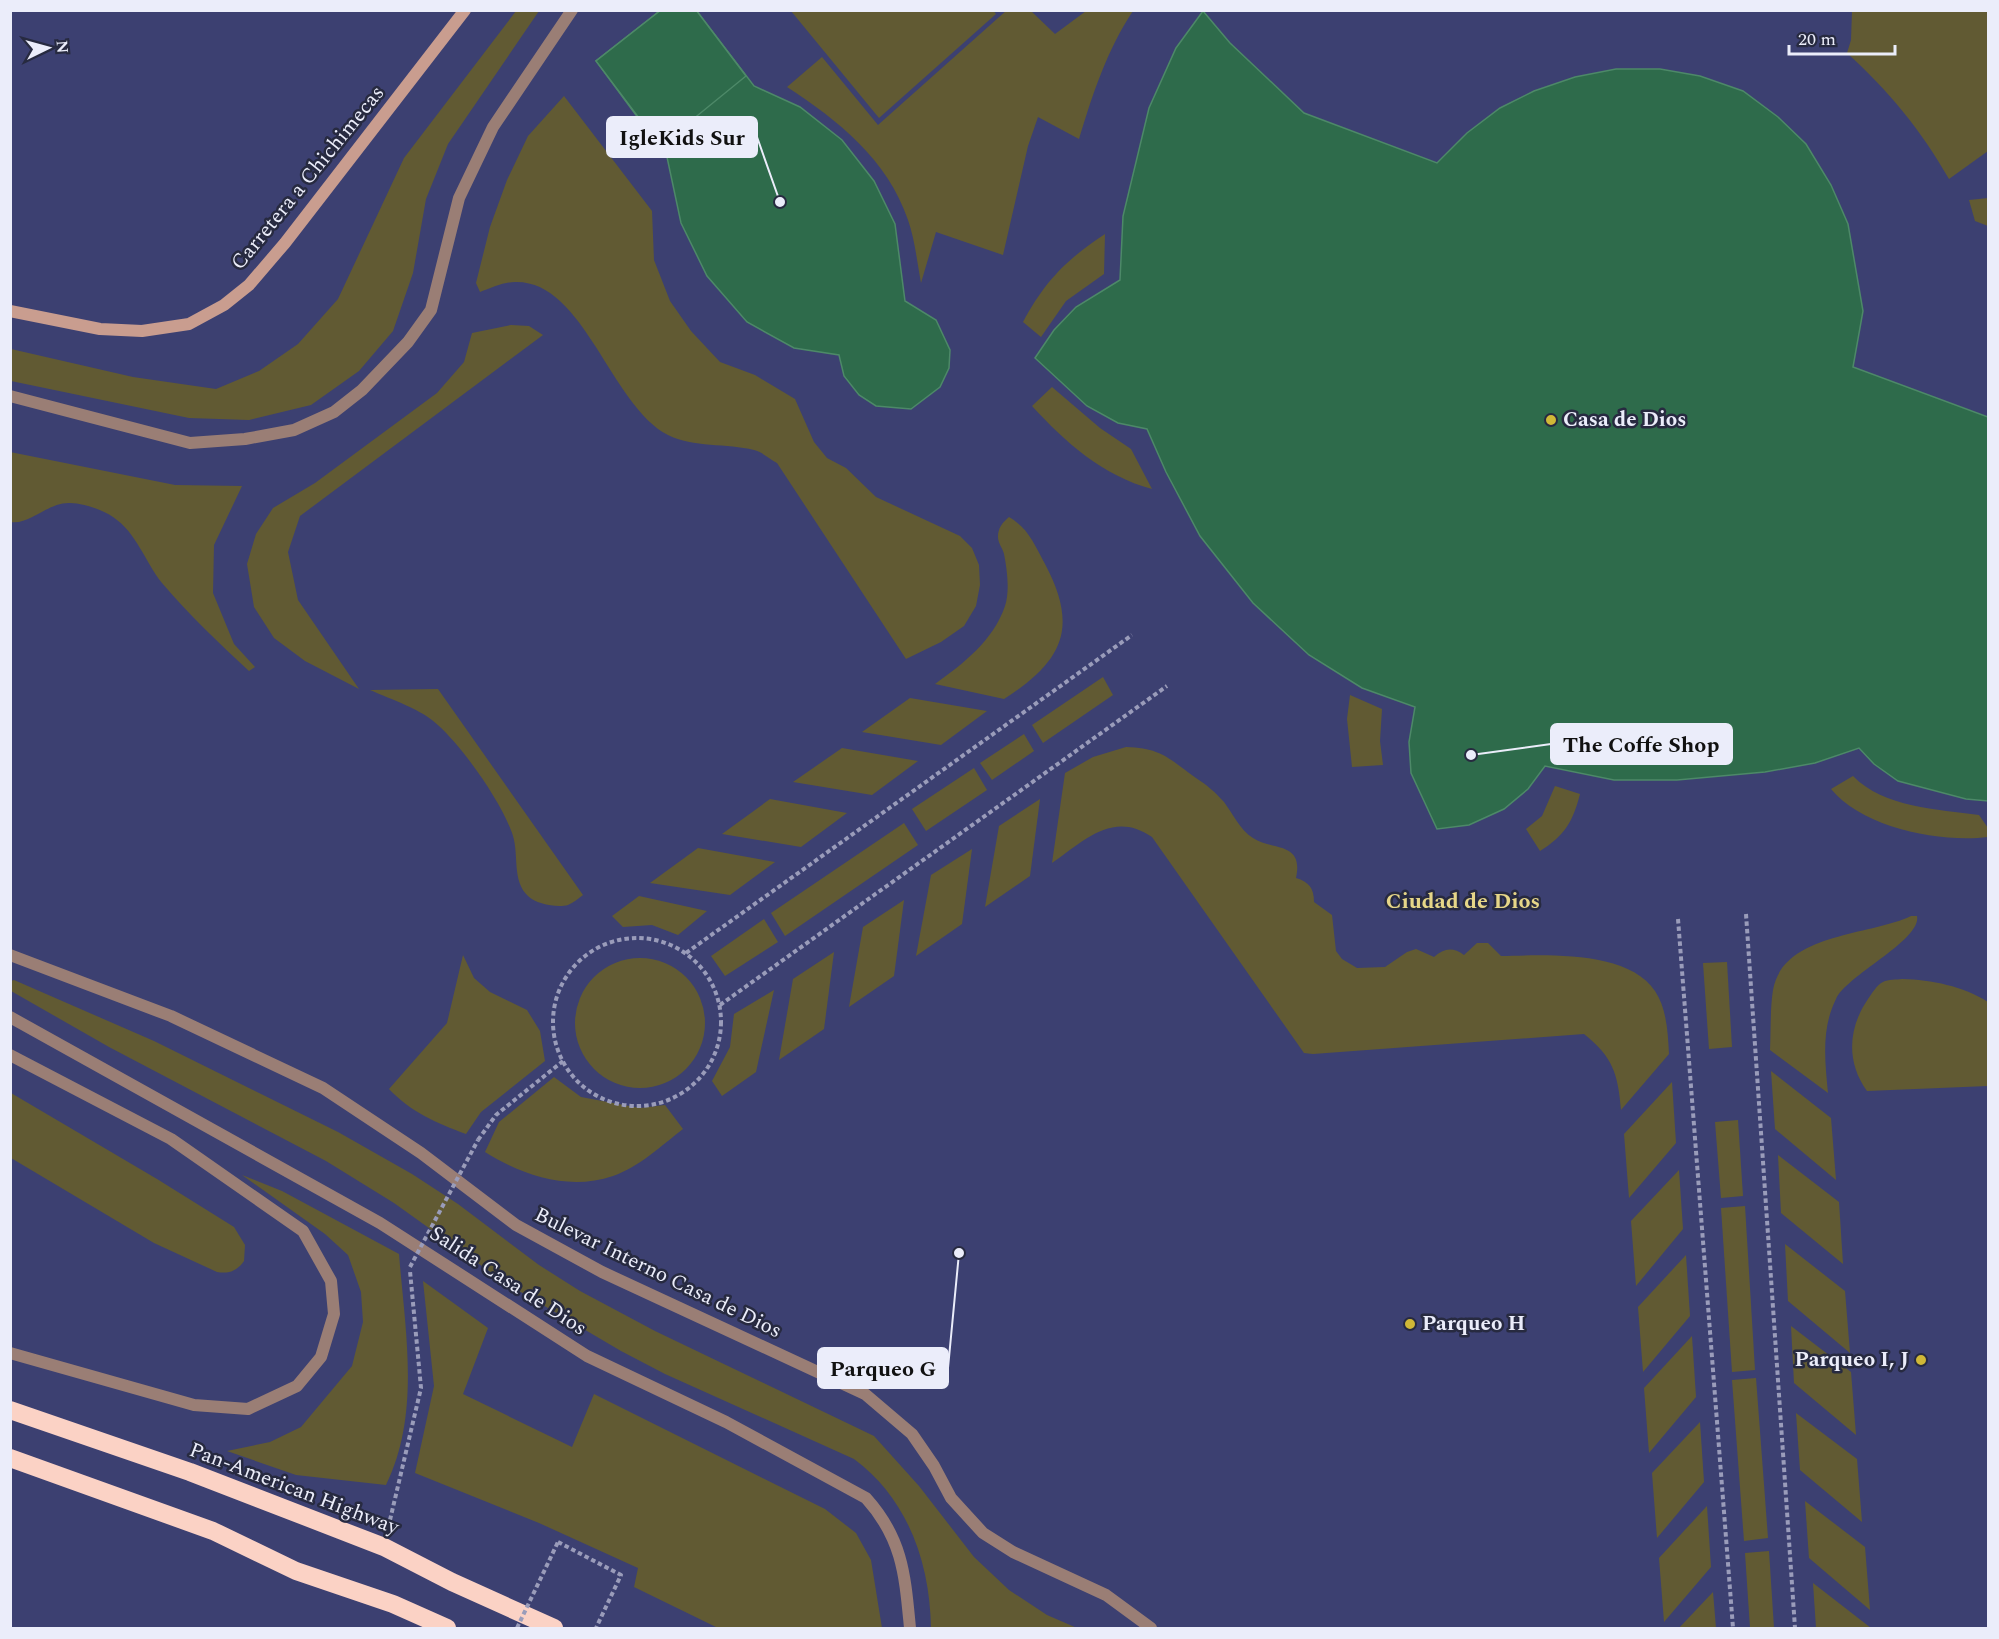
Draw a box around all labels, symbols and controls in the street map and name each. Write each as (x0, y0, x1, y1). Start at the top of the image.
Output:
north arrow (18, 18, 78, 78)
scale bar (1789, 18, 1896, 56)
text: 20 m (1798, 26, 1836, 53)
text: N (49, 39, 74, 54)
street label: Carretera a Chichimecas (223, 79, 393, 277)
callout: IgleKids Sur (607, 117, 757, 157)
text: IgleKids Sur (619, 122, 746, 155)
place label: Casa de Dios (1563, 404, 1686, 436)
marker: Casa de Dios (1544, 413, 1558, 427)
callout: The Coffe Shop (1551, 724, 1732, 764)
text: The Coffe Shop (1563, 729, 1719, 762)
district label: Ciudad de Dios (1386, 885, 1540, 918)
street label: Bulevar Interno Casa de Dios (529, 1199, 787, 1347)
street label: Salida Casa de Dios (423, 1218, 593, 1344)
place label: Parqueo H (1422, 1308, 1525, 1340)
marker: Parqueo H (1403, 1317, 1417, 1331)
place label: Parqueo I, J (1795, 1344, 1909, 1376)
callout: Parqueo G (818, 1348, 948, 1388)
text: Parqueo G (830, 1353, 936, 1386)
marker: Parqueo I, J (1914, 1353, 1928, 1367)
street label: Pan-American Highway (184, 1434, 404, 1544)

